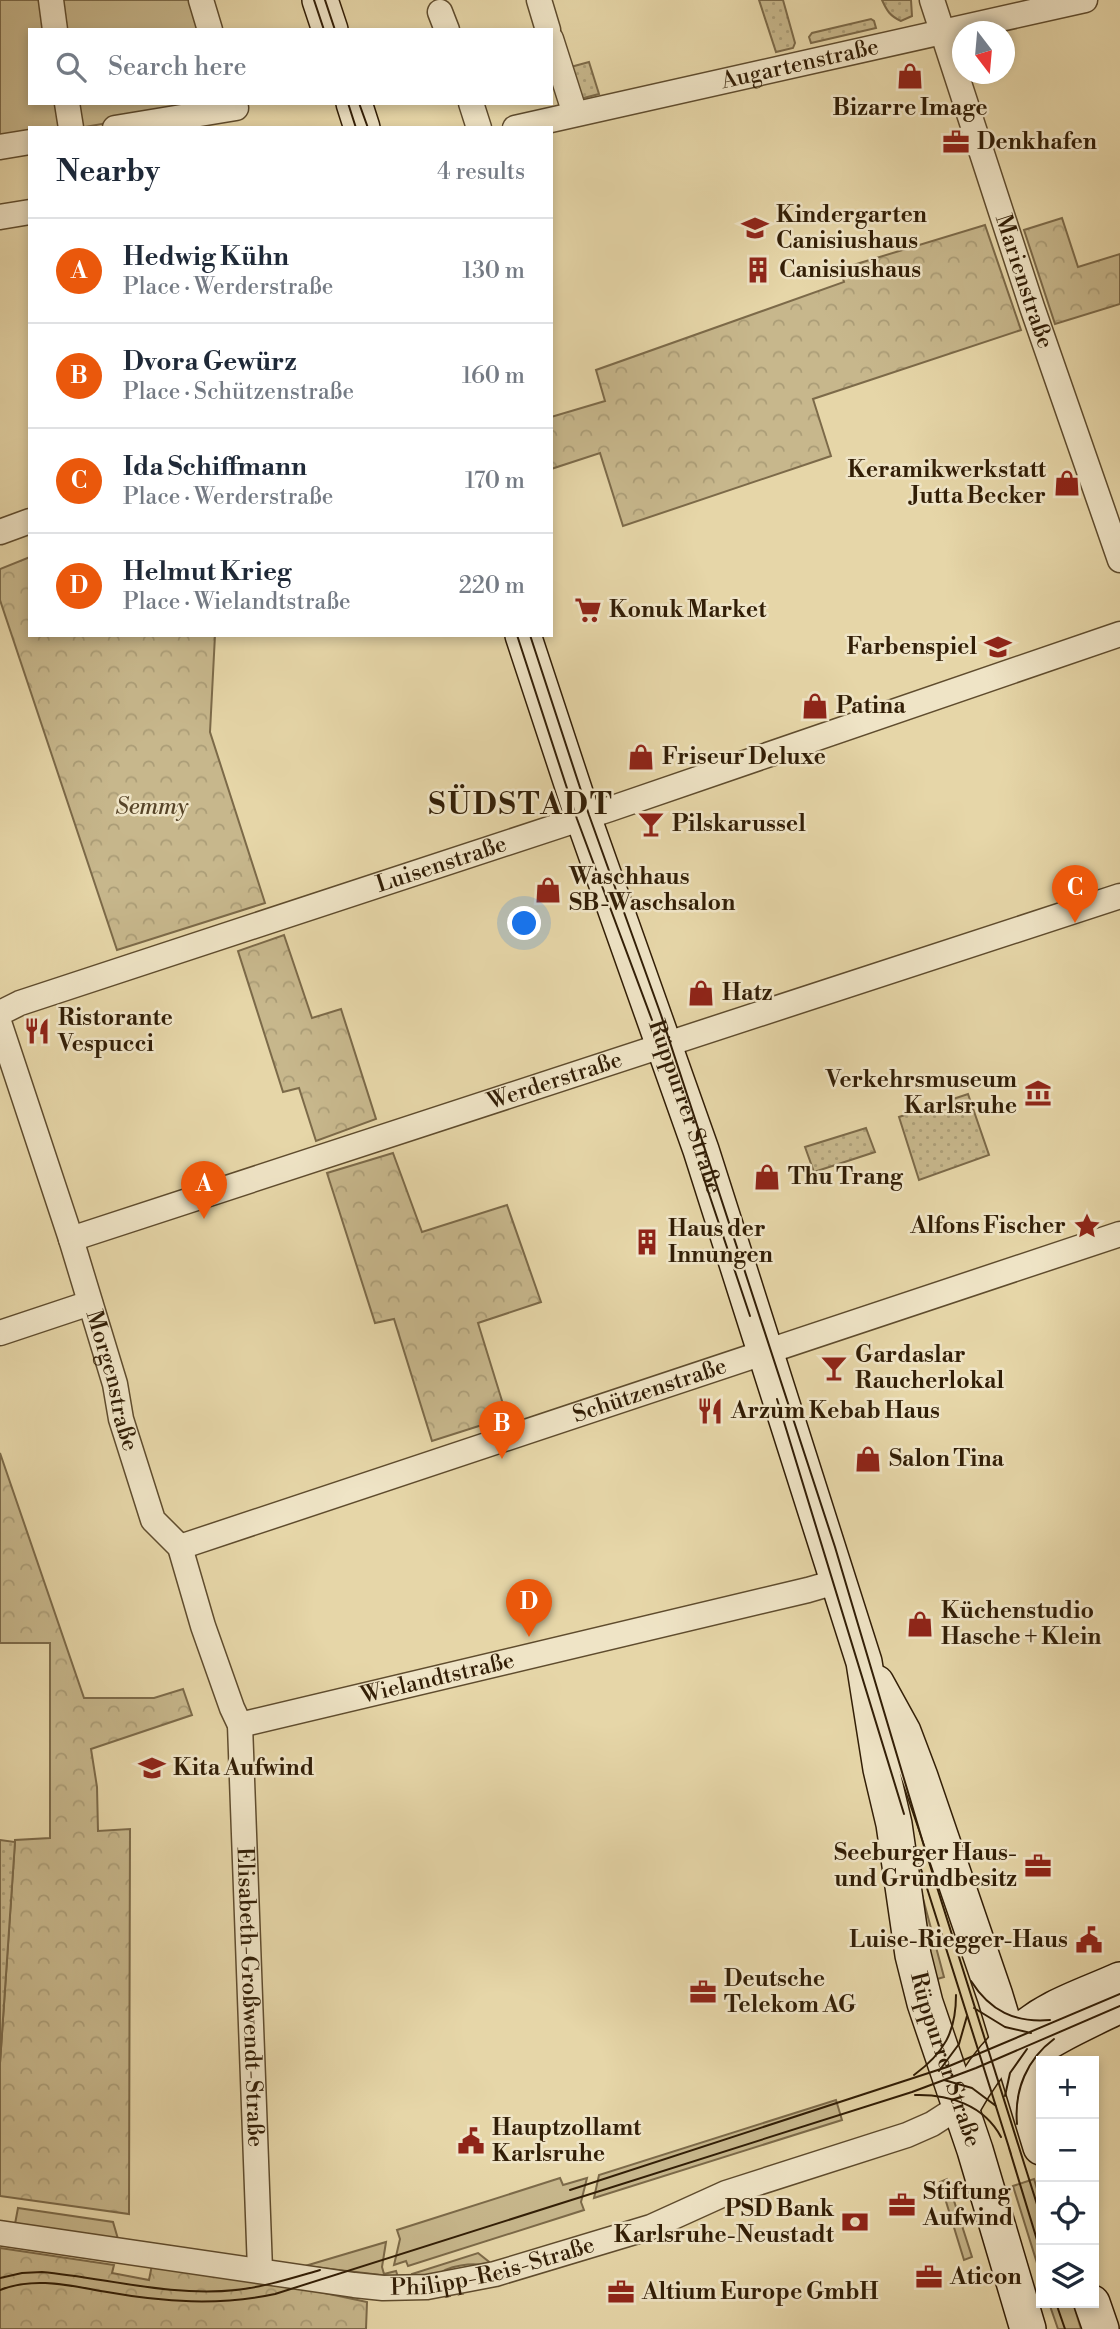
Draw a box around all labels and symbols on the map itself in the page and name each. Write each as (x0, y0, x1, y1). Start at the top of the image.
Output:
north arrow (952, 21, 1015, 84)
street label: Augartenstraße (717, 33, 881, 96)
shop icon: Bizarre Image (895, 61, 925, 91)
place label: Bizarre Image (832, 94, 988, 122)
office icon: Denkhafen (941, 127, 971, 157)
place label: Denkhafen (977, 128, 1097, 156)
place label: Kindergarten Canisiushaus (776, 201, 927, 255)
street label: Marienstraße (989, 211, 1059, 352)
school or university icon: Kindergarten Canisiushaus (740, 213, 770, 243)
building icon: Canisiushaus (743, 255, 773, 285)
place label: Canisiushaus (779, 256, 921, 284)
place label: Keramikwerkstatt Jutta Becker (847, 456, 1047, 510)
shop icon: Keramikwerkstatt Jutta Becker (1052, 468, 1082, 498)
supermarket icon: Konuk Market (573, 595, 603, 625)
place label: Konuk Market (609, 596, 767, 624)
school or university icon: Farbenspiel (983, 632, 1013, 662)
place label: Farbenspiel (846, 633, 977, 661)
shop icon: Patina (800, 691, 830, 721)
place label: Patina (836, 692, 906, 720)
shop icon: Friseur Deluxe (626, 742, 656, 772)
place label: Friseur Deluxe (662, 743, 826, 771)
district label: SÜDSTADT (428, 784, 614, 824)
park label: Semmy (115, 793, 189, 821)
bar icon: Pilskarussel (636, 809, 666, 839)
place label: Pilskarussel (672, 810, 806, 838)
street label: Luisenstraße (373, 830, 510, 899)
place label: Waschhaus SB-Waschsalon (568, 863, 735, 917)
pin: C (1052, 865, 1098, 923)
shop icon: Waschhaus SB-Waschsalon (533, 875, 563, 905)
your location (507, 906, 541, 940)
shop icon: Hatz (686, 978, 716, 1008)
place label: Hatz (722, 979, 773, 1007)
place label: Ristorante Vespucci (57, 1004, 173, 1058)
restaurant icon: Ristorante Vespucci (22, 1016, 52, 1046)
street label: Rüppurrer Straße (642, 1016, 728, 1197)
street label: Werderstraße (483, 1046, 626, 1116)
place label: Verkehrsmuseum Karlsruhe (825, 1066, 1017, 1120)
museum icon: Verkehrsmuseum Karlsruhe (1023, 1078, 1053, 1108)
pin: A (181, 1161, 227, 1219)
shop icon: Thu Trang (752, 1162, 782, 1192)
place label: Thu Trang (788, 1163, 904, 1191)
place icon: Alfons Fischer (1072, 1211, 1102, 1241)
place label: Alfons Fischer (909, 1212, 1066, 1240)
place label: Haus der Innungen (668, 1215, 773, 1269)
building icon: Haus der Innungen (632, 1227, 662, 1257)
street label: Morgenstraße (79, 1307, 144, 1454)
place label: Gardaslar Raucherlokal (855, 1341, 1005, 1395)
street label: Schützenstraße (569, 1352, 730, 1429)
bar icon: Gardaslar Raucherlokal (819, 1353, 849, 1383)
restaurant icon: Arzum Kebab Haus (695, 1396, 725, 1426)
place label: Arzum Kebab Haus (730, 1397, 940, 1425)
pin: B (479, 1401, 525, 1459)
shop icon: Salon Tina (853, 1444, 883, 1474)
place label: Salon Tina (889, 1445, 1005, 1473)
pin: D (506, 1579, 552, 1637)
place label: Küchenstudio Hasche + Klein (941, 1597, 1101, 1651)
shop icon: Küchenstudio Hasche + Klein (905, 1609, 935, 1639)
street label: Wielandtstraße (357, 1646, 517, 1710)
school or university icon: Kita Aufwind (137, 1753, 167, 1783)
place label: Kita Aufwind (173, 1754, 315, 1782)
place label: Seeburger Haus- und Grundbesitz (834, 1839, 1017, 1893)
street label: Elisabeth-Großwendt-Straße (230, 1847, 269, 2148)
office icon: Seeburger Haus- und Grundbesitz (1023, 1851, 1053, 1881)
public building icon: Luise-Riegger-Haus (1074, 1925, 1104, 1955)
place label: Luise-Riegger-Haus (849, 1926, 1068, 1954)
place label: Deutsche Telekom AG (724, 1965, 856, 2019)
street label: Rüppurrer Straße (904, 1969, 987, 2151)
office icon: Deutsche Telekom AG (688, 1977, 718, 2007)
place label: Hauptzollamt Karlsruhe (492, 2114, 642, 2168)
public building icon: Hauptzollamt Karlsruhe (456, 2126, 486, 2156)
place label: Stiftung Aufwind (922, 2178, 1014, 2232)
office icon: Stiftung Aufwind (887, 2190, 917, 2220)
place label: PSD Bank Karlsruhe-Neustadt (614, 2195, 835, 2249)
bank icon: PSD Bank Karlsruhe-Neustadt (840, 2207, 870, 2237)
street label: Philipp-Reis-Straße (390, 2231, 598, 2302)
office icon: Aticon (914, 2262, 944, 2292)
place label: Aticon (949, 2263, 1022, 2291)
office icon: Altium Europe GmbH (606, 2277, 636, 2307)
place label: Altium Europe GmbH (641, 2278, 879, 2306)

